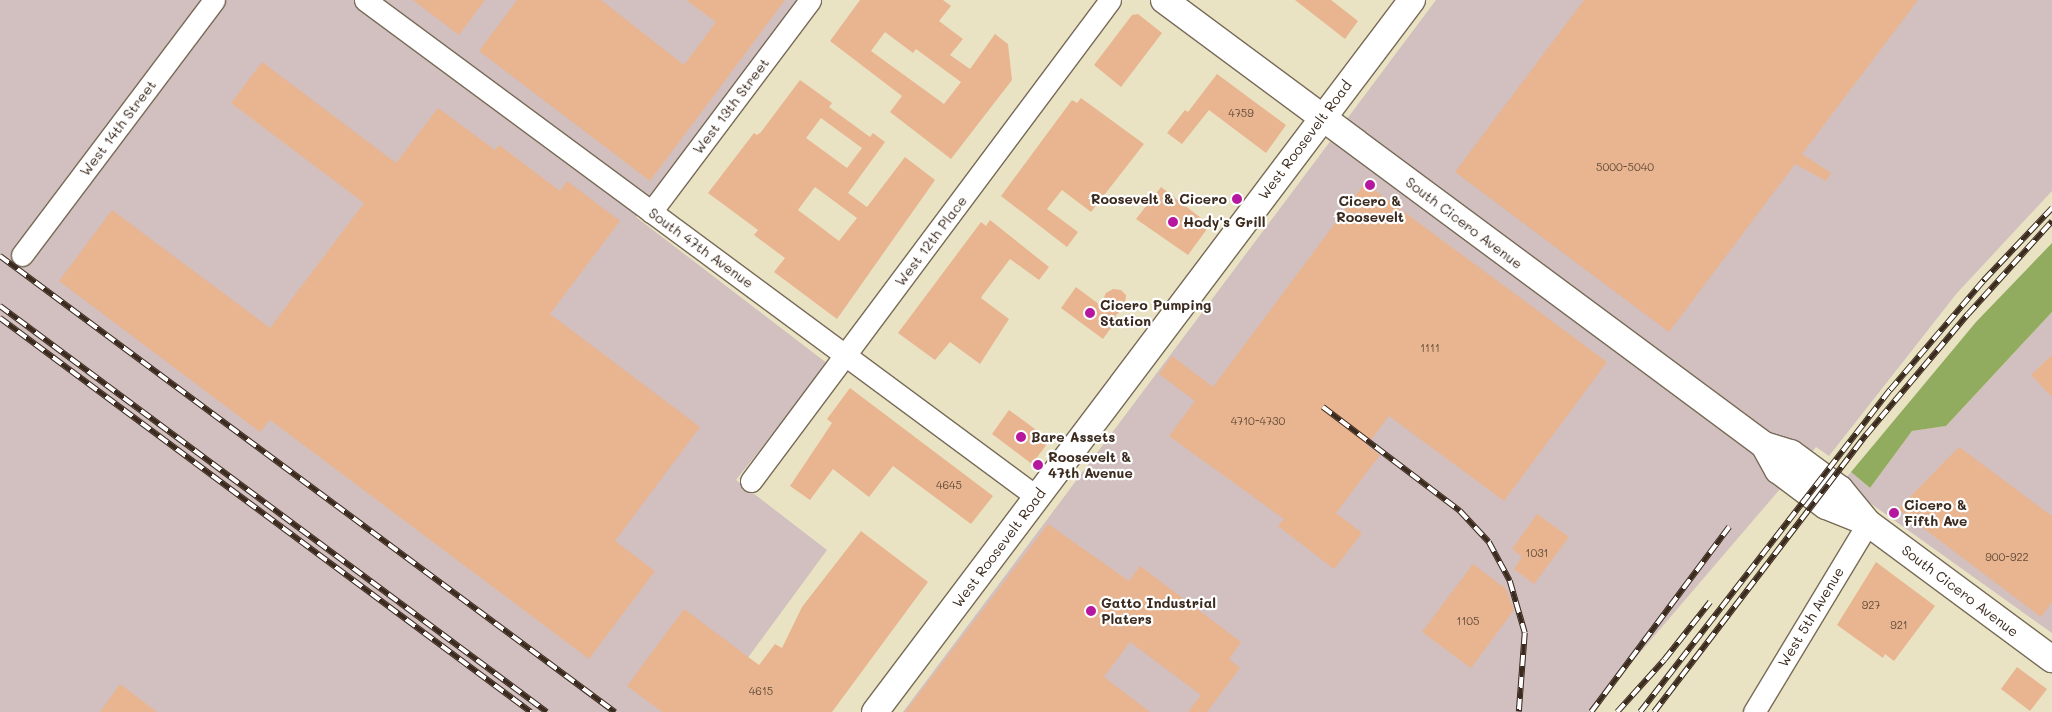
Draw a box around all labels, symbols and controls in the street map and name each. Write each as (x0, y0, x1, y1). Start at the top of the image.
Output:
street label: West 13th Street (689, 55, 773, 157)
street label: West 14th Street (76, 77, 160, 179)
street label: West Roosevelt Road (1255, 77, 1355, 203)
house number: 4759 (1228, 106, 1254, 120)
house number: 5000-5040 (1596, 160, 1654, 174)
street label: South Cicero Avenue (1402, 174, 1526, 272)
marker: Cicero & Roosevelt (1364, 179, 1376, 191)
place label: Roosevelt & Cicero (1091, 191, 1227, 207)
street label: West 12th Place (892, 193, 970, 289)
marker: Roosevelt & Cicero (1231, 193, 1243, 205)
place label: Cicero & Roosevelt (1336, 193, 1404, 226)
street label: South 47th Avenue (645, 204, 757, 292)
place label: Hody's Grill (1183, 214, 1265, 230)
marker: Hody's Grill (1167, 216, 1179, 228)
place label: Cicero Pumping Station (1100, 297, 1211, 330)
marker: Cicero Pumping Station (1084, 307, 1096, 319)
house number: 1111 (1420, 341, 1440, 355)
house number: 4710-4730 (1231, 414, 1285, 428)
place label: Bare Assets (1031, 429, 1115, 445)
marker: Bare Assets (1015, 431, 1027, 443)
place label: Roosevelt & 47th Avenue (1048, 449, 1133, 482)
marker: Roosevelt & 47th Avenue (1032, 459, 1044, 471)
house number: 4645 (936, 478, 962, 492)
street label: West Roosevelt Road (949, 485, 1049, 611)
place label: Cicero & Fifth Ave (1904, 497, 1967, 530)
marker: Cicero & Fifth Ave (1888, 507, 1900, 519)
street label: South Cicero Avenue (1898, 542, 2022, 640)
house number: 1031 (1525, 546, 1549, 560)
house number: 900-922 (1985, 550, 2029, 564)
street label: West 5th Avenue (1775, 564, 1847, 670)
place label: Gatto Industrial Platers (1101, 595, 1216, 628)
house number: 927 (1862, 598, 1880, 612)
marker: Gatto Industrial Platers (1085, 605, 1097, 617)
house number: 1105 (1456, 614, 1480, 628)
house number: 921 (1890, 618, 1908, 632)
house number: 4615 (749, 684, 773, 698)

